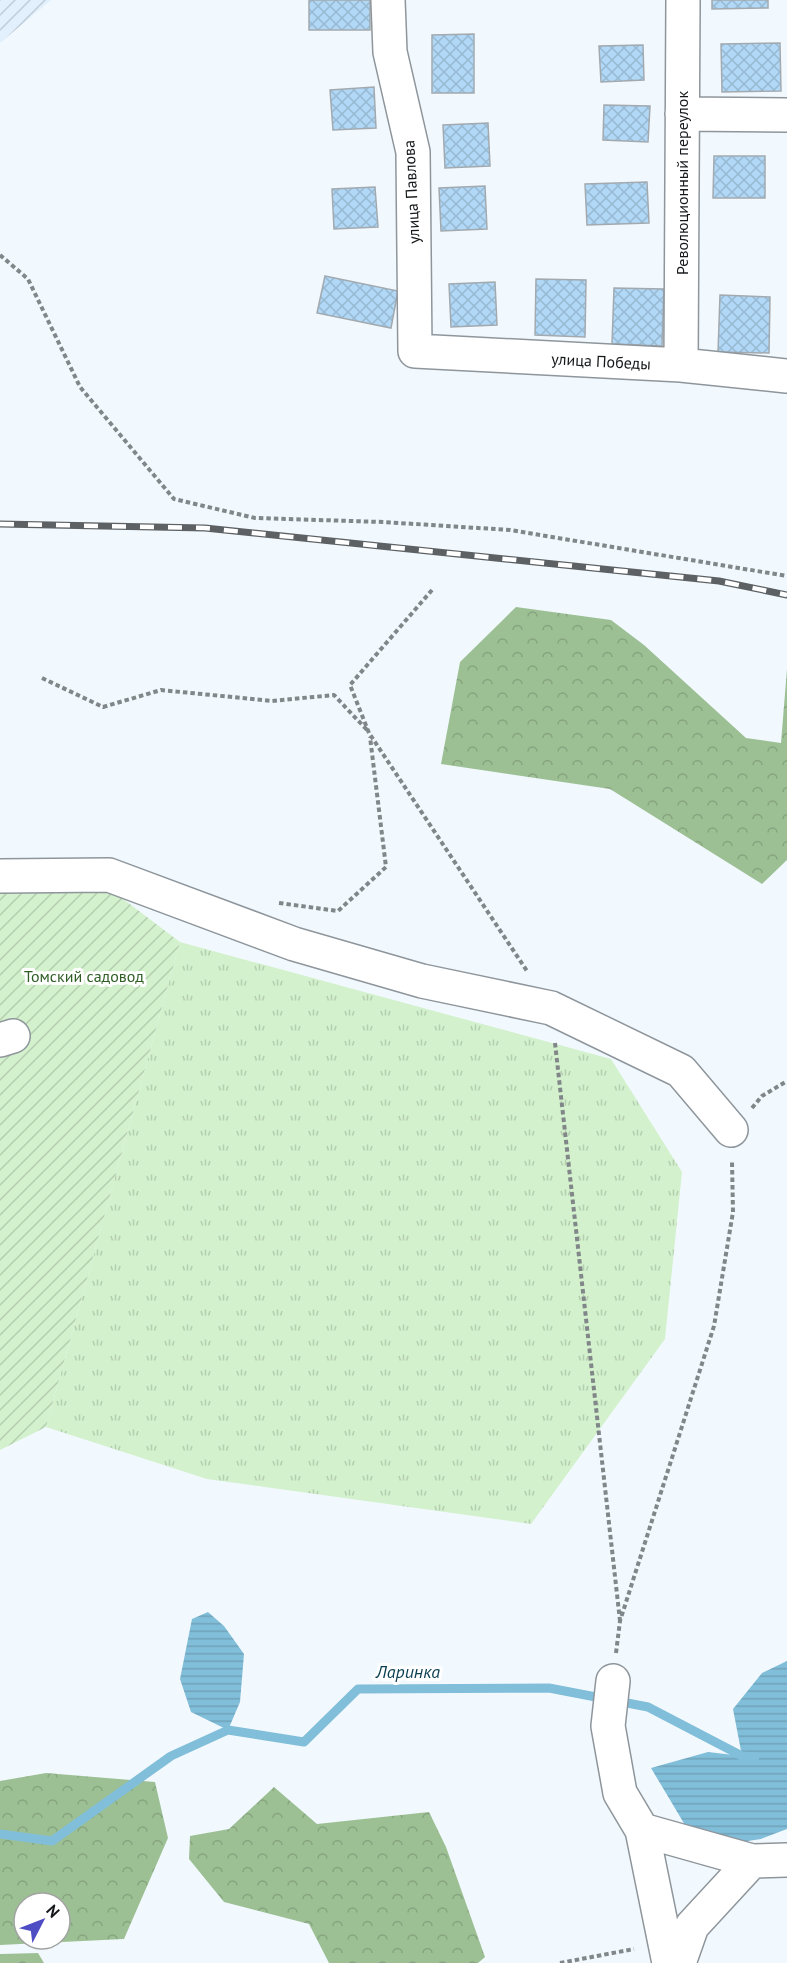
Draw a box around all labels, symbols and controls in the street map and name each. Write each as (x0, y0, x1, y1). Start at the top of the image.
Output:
street label: Революционный переулок (672, 91, 692, 275)
street label: улица Павлова (398, 140, 424, 244)
street label: улица Победы (551, 348, 651, 374)
park label: Томский садовод (24, 966, 144, 986)
water label: Ларинка (375, 1660, 440, 1683)
north arrow (12, 1891, 72, 1951)
text: N (42, 1900, 64, 1922)

